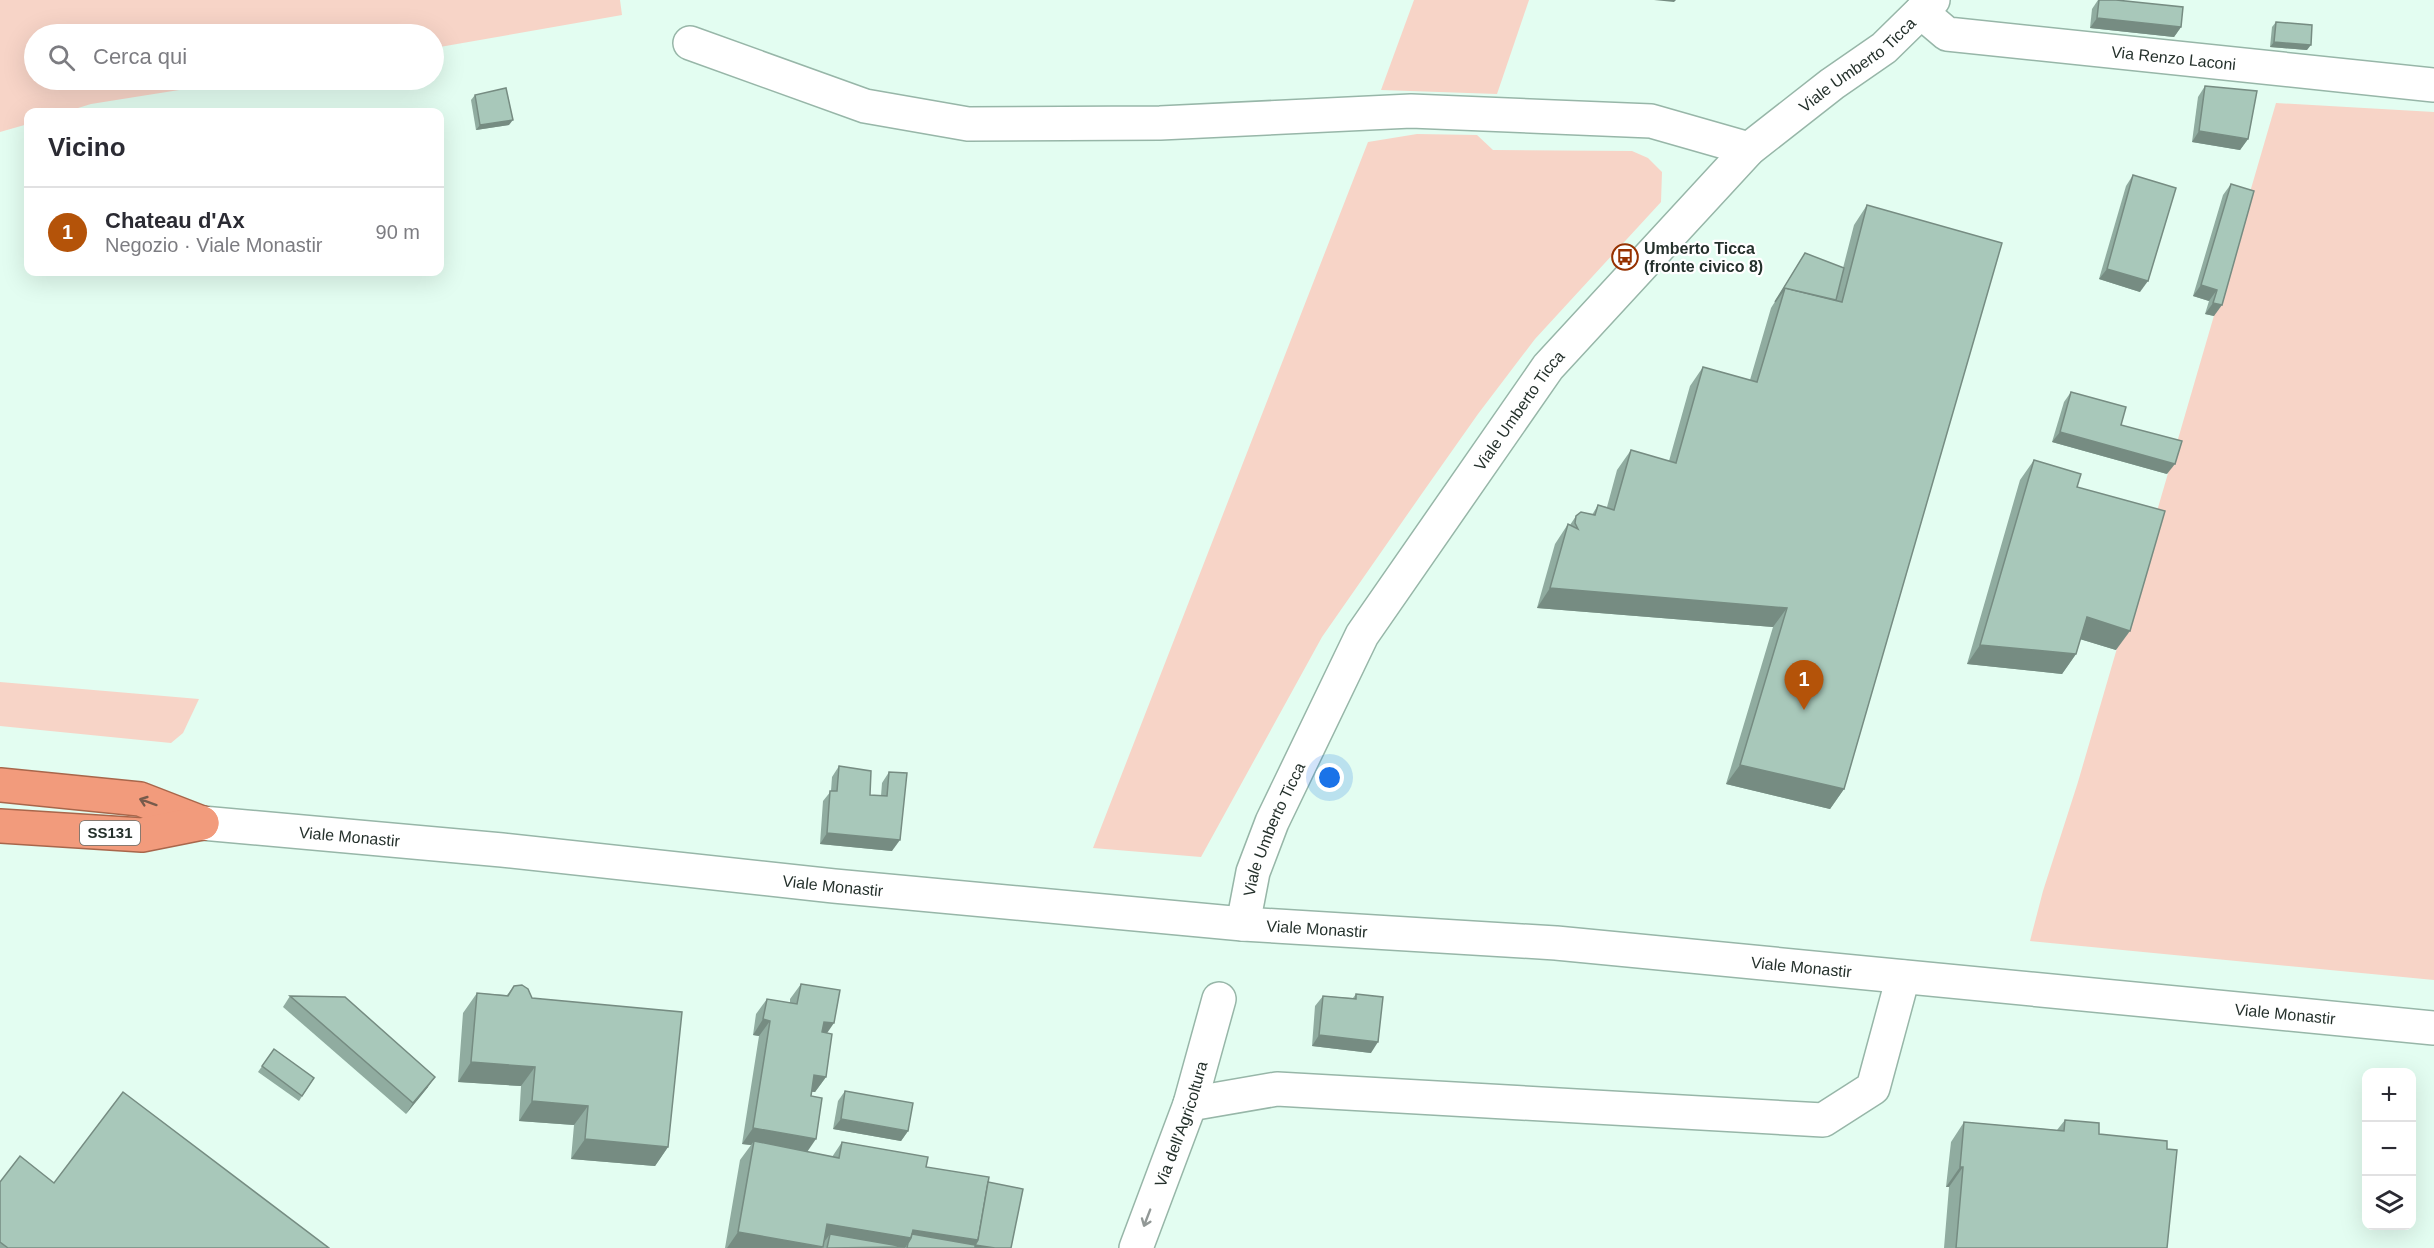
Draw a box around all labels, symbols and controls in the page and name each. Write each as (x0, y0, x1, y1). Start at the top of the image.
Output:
street label: Viale Umberto Ticca (1796, 14, 1919, 116)
search box (24, 24, 444, 90)
icon: search (45, 41, 78, 74)
street label: Via Renzo Laconi (2110, 43, 2237, 73)
text: Cerca qui (93, 44, 187, 69)
text: Vicino (48, 132, 126, 162)
text: Chateau d'Ax (105, 208, 245, 233)
text: 1 (62, 221, 73, 243)
text: 90 m (376, 221, 420, 243)
text: Negozio · Viale Monastir (105, 234, 323, 256)
place label: Umberto Ticca (fronte civico 8) (1644, 240, 1763, 275)
bus stop icon: Umberto Ticca (fronte civico 8) (1610, 242, 1640, 272)
street label: Viale Umberto Ticca (1471, 347, 1568, 474)
pin: 1 (1784, 660, 1824, 710)
street label: Viale Umberto Ticca (1241, 760, 1308, 898)
your location (1315, 763, 1344, 792)
one-way arrow (139, 796, 158, 807)
road number: SS131 (80, 821, 140, 845)
street label: Viale Monastir (298, 824, 401, 850)
street label: Viale Monastir (782, 872, 885, 900)
street label: Viale Monastir (1266, 917, 1369, 941)
street label: Viale Monastir (1750, 954, 1853, 981)
street label: Viale Monastir (2234, 1001, 2337, 1027)
street label: Via dell'Agricoltura (1152, 1059, 1210, 1189)
map controls (2362, 1068, 2416, 1230)
button: + (2362, 1068, 2416, 1122)
button: − (2362, 1122, 2416, 1176)
button: layers (2362, 1176, 2416, 1230)
one-way arrow (1141, 1208, 1152, 1227)

